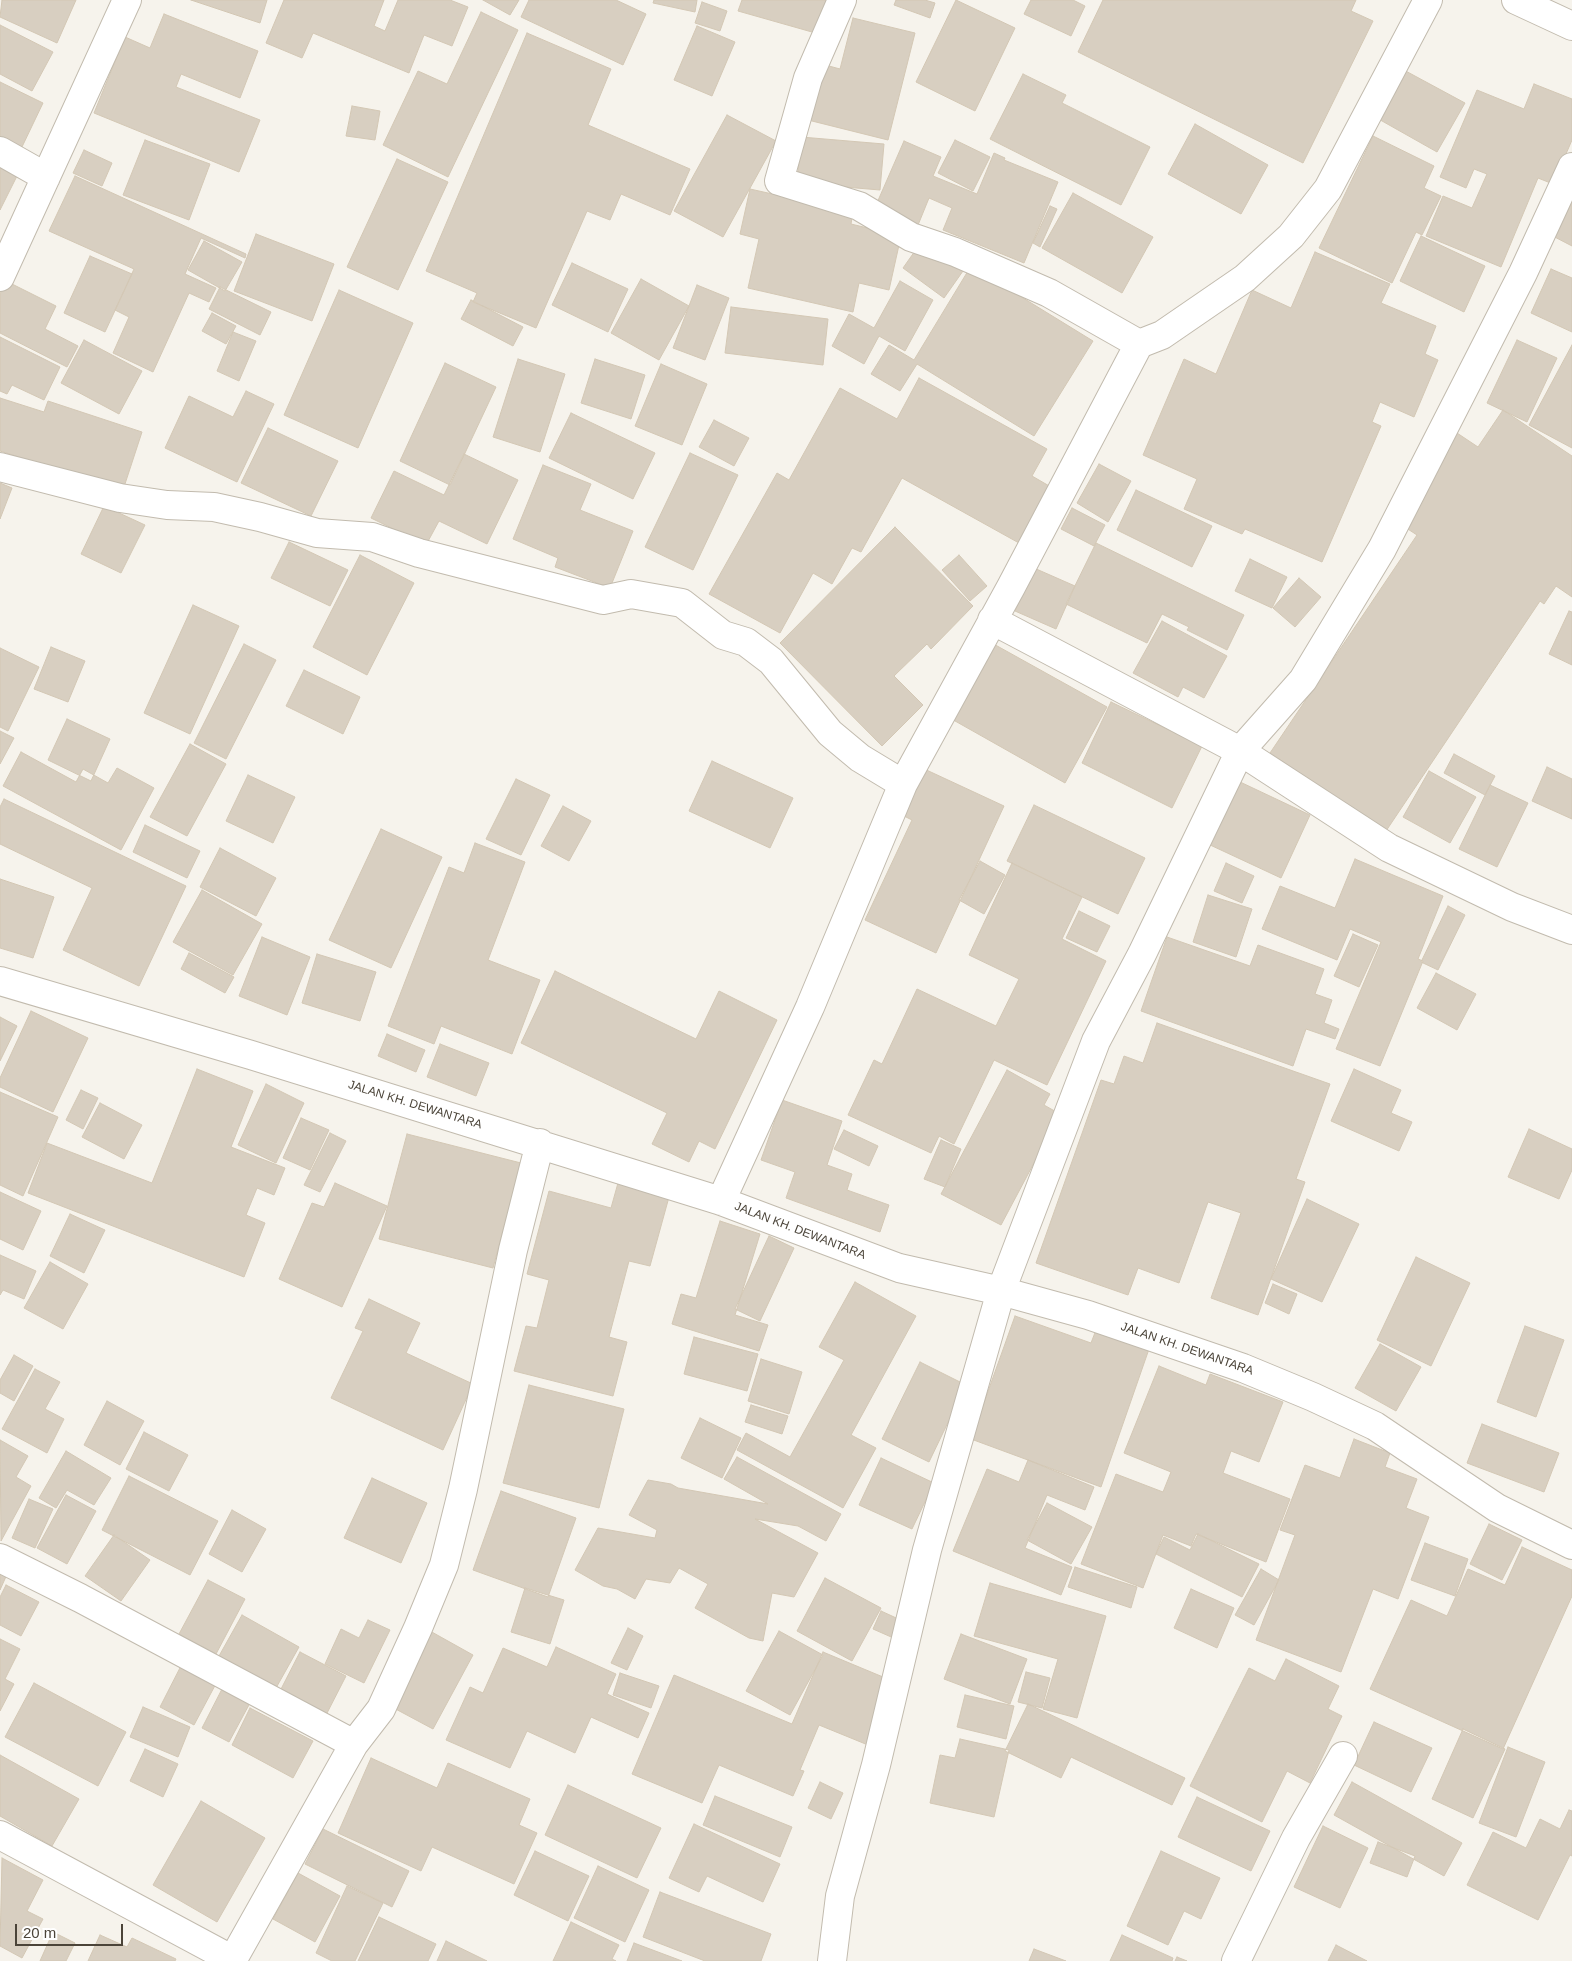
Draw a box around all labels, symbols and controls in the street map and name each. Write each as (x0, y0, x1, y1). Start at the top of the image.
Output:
street label: JALAN KH. DEWANTARA (346, 1078, 484, 1132)
street label: JALAN KH. DEWANTARA (732, 1199, 868, 1263)
street label: JALAN KH. DEWANTARA (1119, 1320, 1255, 1378)
scale bar (18, 1914, 125, 1946)
text: 20 m (23, 1924, 56, 1941)

